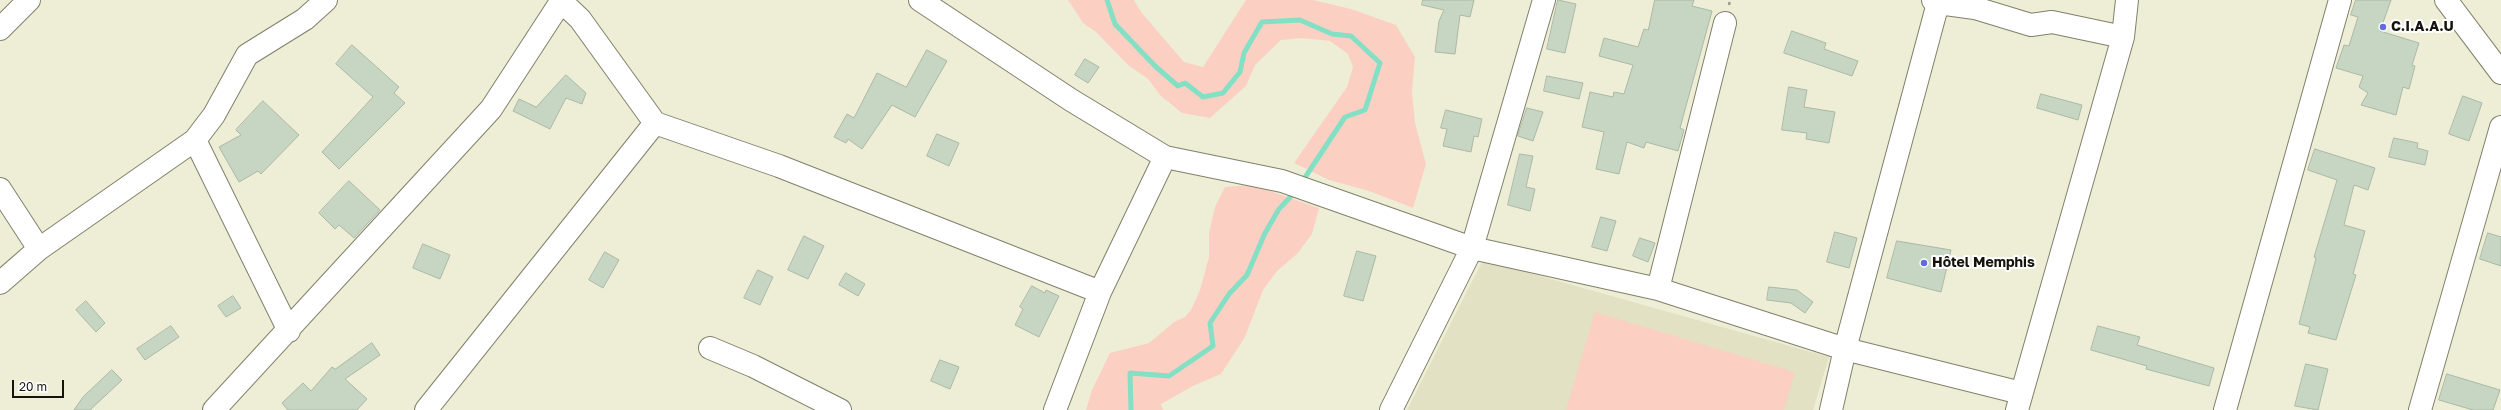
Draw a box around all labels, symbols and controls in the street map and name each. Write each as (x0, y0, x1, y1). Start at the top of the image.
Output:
place label: C.I.A.A.U (2391, 19, 2454, 35)
marker: C.I.A.A.U (2378, 22, 2388, 32)
place label: Hôtel Memphis (1932, 255, 2035, 271)
marker: Hôtel Memphis (1919, 258, 1929, 268)
scale bar (14, 372, 66, 398)
text: 20 m (19, 379, 47, 394)

